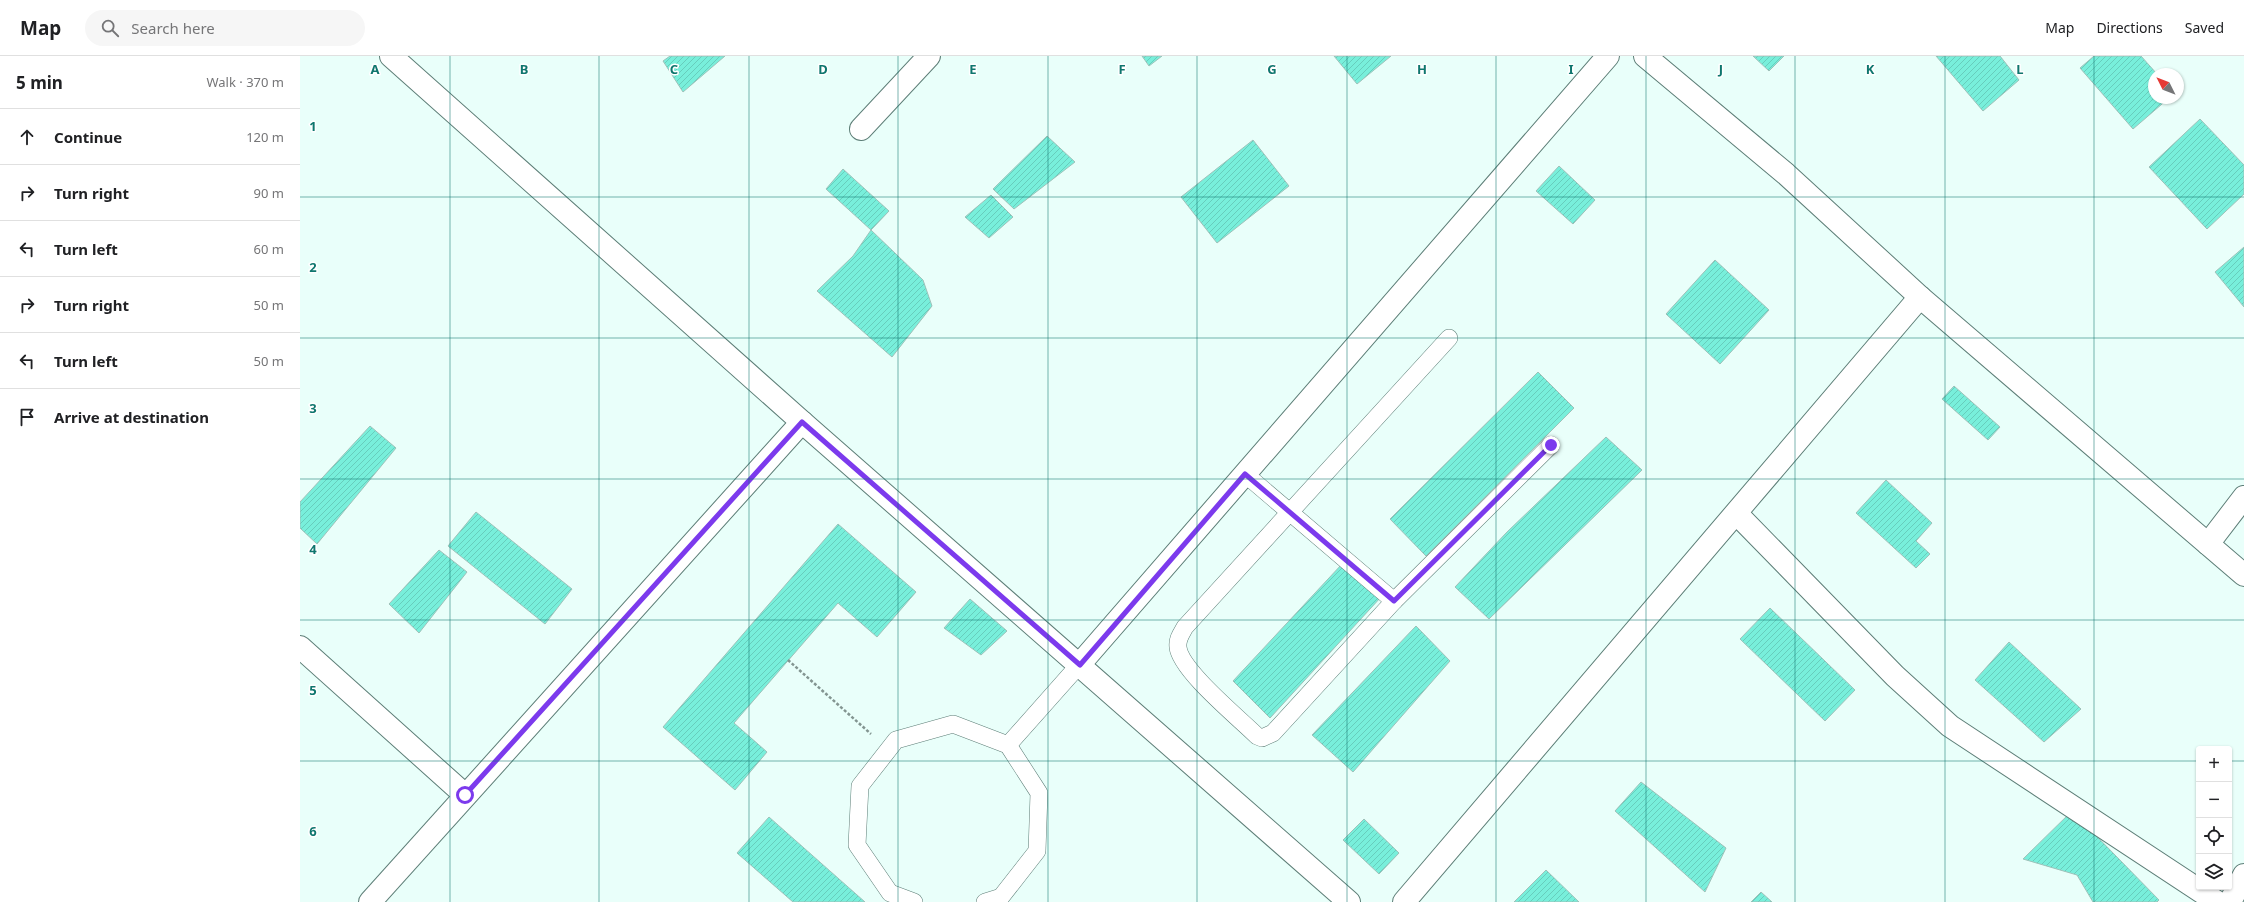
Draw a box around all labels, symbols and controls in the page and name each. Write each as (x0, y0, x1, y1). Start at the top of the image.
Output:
search box (85, 10, 365, 46)
text: Map (20, 15, 61, 41)
icon: search (99, 17, 121, 39)
text: Search here (131, 18, 215, 38)
text: Map (2045, 18, 2074, 37)
text: Directions (2096, 18, 2163, 37)
text: Saved (2185, 18, 2224, 37)
text: A (371, 60, 380, 78)
text: B (520, 60, 528, 78)
text: C (670, 60, 678, 78)
text: D (818, 60, 828, 78)
text: E (969, 60, 977, 78)
text: F (1118, 60, 1126, 78)
text: G (1267, 60, 1277, 78)
text: H (1417, 60, 1427, 78)
text: I (1568, 60, 1574, 78)
text: J (1718, 60, 1723, 78)
text: K (1866, 60, 1875, 78)
text: L (2016, 60, 2024, 78)
north arrow (2148, 68, 2184, 104)
text: 5 min (16, 71, 63, 94)
text: Walk · 370 m (206, 73, 284, 91)
text: 1 (309, 117, 317, 135)
icon: ahead (16, 126, 38, 148)
text: Continue (54, 127, 122, 147)
text: 120 m (246, 128, 284, 146)
icon: right (16, 182, 38, 204)
text: Turn right (54, 183, 129, 203)
text: 90 m (254, 184, 284, 202)
icon: left (16, 238, 38, 260)
text: Turn left (54, 239, 118, 259)
text: 60 m (254, 240, 284, 258)
text: 2 (309, 258, 317, 276)
icon: right (16, 294, 38, 316)
text: Turn right (54, 295, 129, 315)
text: 50 m (254, 296, 284, 314)
icon: left (16, 350, 38, 372)
text: Turn left (54, 351, 118, 371)
text: 50 m (254, 352, 284, 370)
text: 3 (309, 399, 317, 417)
icon: arrive (16, 406, 38, 428)
text: Arrive at destination (54, 407, 209, 427)
route end (1542, 436, 1560, 454)
text: 4 (309, 540, 317, 558)
text: 5 (309, 681, 317, 699)
map controls (2196, 746, 2232, 890)
button: + (2196, 746, 2232, 782)
button: − (2196, 782, 2232, 818)
route start (456, 786, 474, 804)
button: locate (2196, 818, 2232, 854)
text: 6 (309, 822, 317, 840)
button: layers (2196, 854, 2232, 890)

